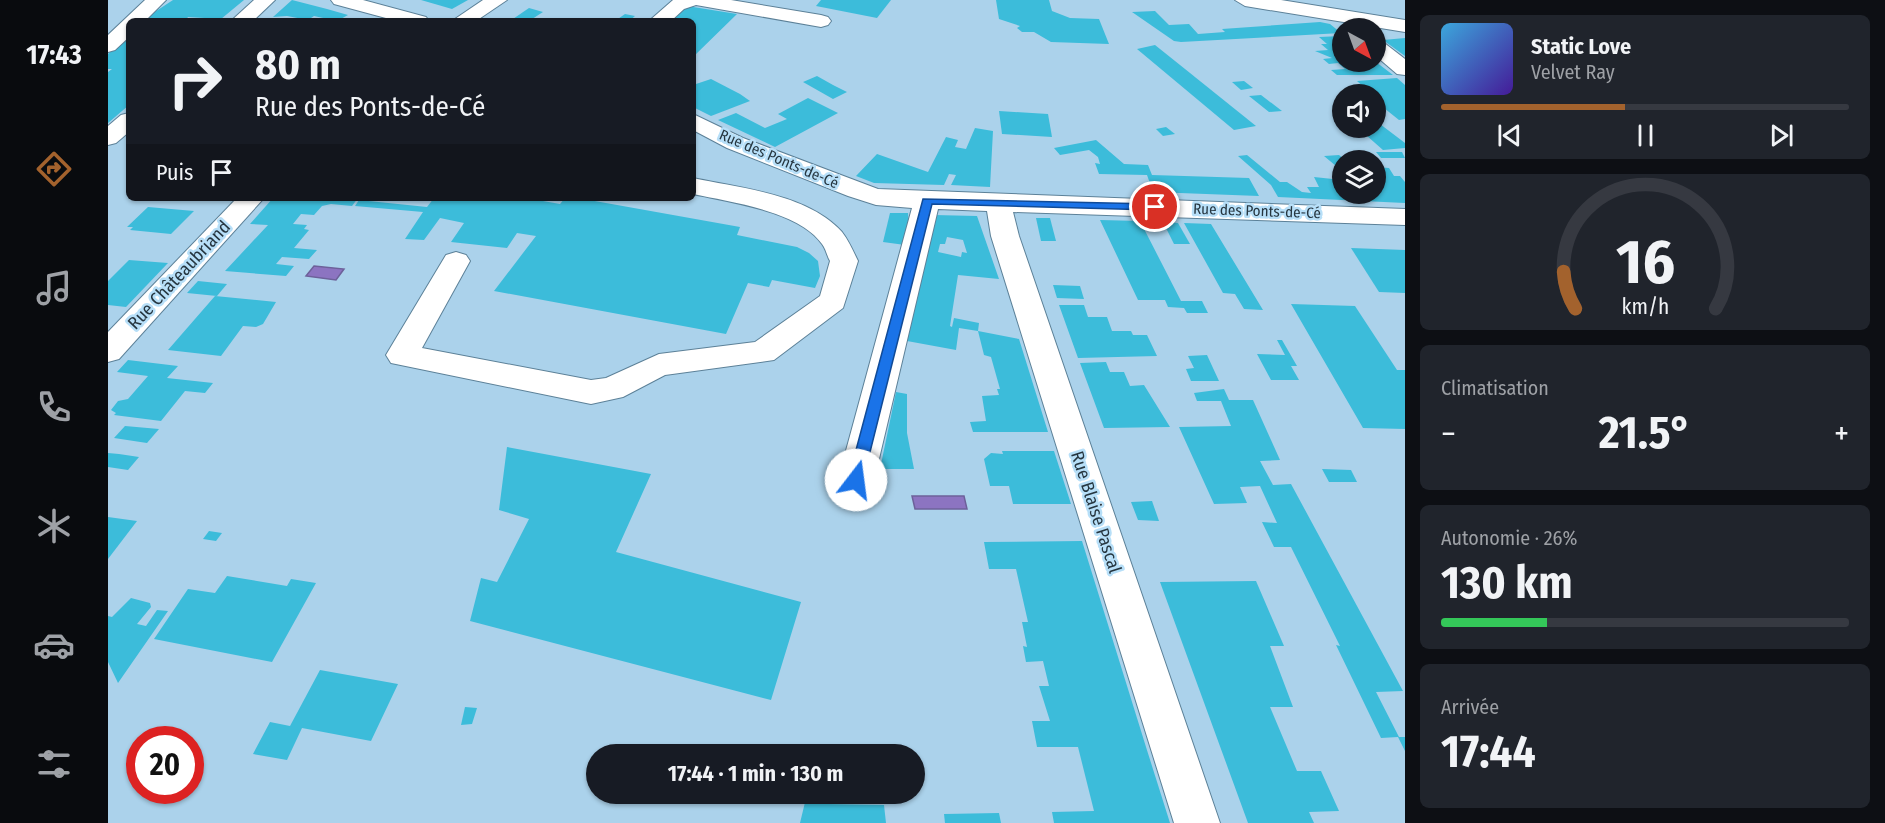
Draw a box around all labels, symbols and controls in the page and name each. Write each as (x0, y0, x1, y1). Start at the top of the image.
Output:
north arrow (1332, 18, 1386, 72)
map controls (1332, 18, 1386, 204)
text: Static Love (1531, 33, 1631, 60)
text: 17:43 (26, 39, 82, 71)
text: 80 m (255, 40, 341, 90)
icon: right (156, 42, 234, 120)
text: Velvet Ray (1531, 60, 1615, 84)
button: sound (1332, 84, 1386, 138)
text: Rue des Ponts-de-Cé (255, 91, 485, 123)
icon: previous (1493, 119, 1526, 152)
icon: pause (1629, 119, 1662, 152)
icon: next (1765, 119, 1798, 152)
street label: Rue des Ponts-de-Cé (717, 126, 841, 192)
icon: directions (33, 148, 75, 190)
button: layers (1332, 150, 1386, 204)
icon: arrive (205, 156, 238, 189)
text: Puis (156, 159, 193, 186)
pin (1129, 181, 1180, 232)
icon: arrive (1138, 190, 1171, 223)
street label: Rue des Ponts-de-Cé (1193, 200, 1321, 222)
street label: Rue Châteaubriand (123, 216, 235, 334)
text: 16 (1615, 225, 1675, 300)
icon: music (33, 267, 75, 309)
text: km/h (1621, 295, 1669, 321)
text: Climatisation (1441, 376, 1549, 400)
icon: phone (33, 386, 75, 428)
text: 21.5° (1599, 406, 1691, 460)
text: − (1441, 414, 1456, 454)
text: + (1834, 414, 1849, 454)
position arrow (824, 448, 888, 512)
street label: Rue Blaise Pascal (1066, 448, 1126, 576)
icon: climate (33, 505, 75, 547)
text: Autonomie · 26% (1441, 526, 1577, 550)
text: 130 km (1441, 556, 1573, 610)
icon: car (33, 624, 75, 666)
text: Arrivée (1441, 695, 1499, 719)
text: 17:44 (1441, 725, 1536, 779)
speed limit sign: 20 (126, 726, 204, 804)
icon: filters (33, 743, 75, 785)
text: 17:44 · 1 min · 130 m (668, 760, 843, 787)

